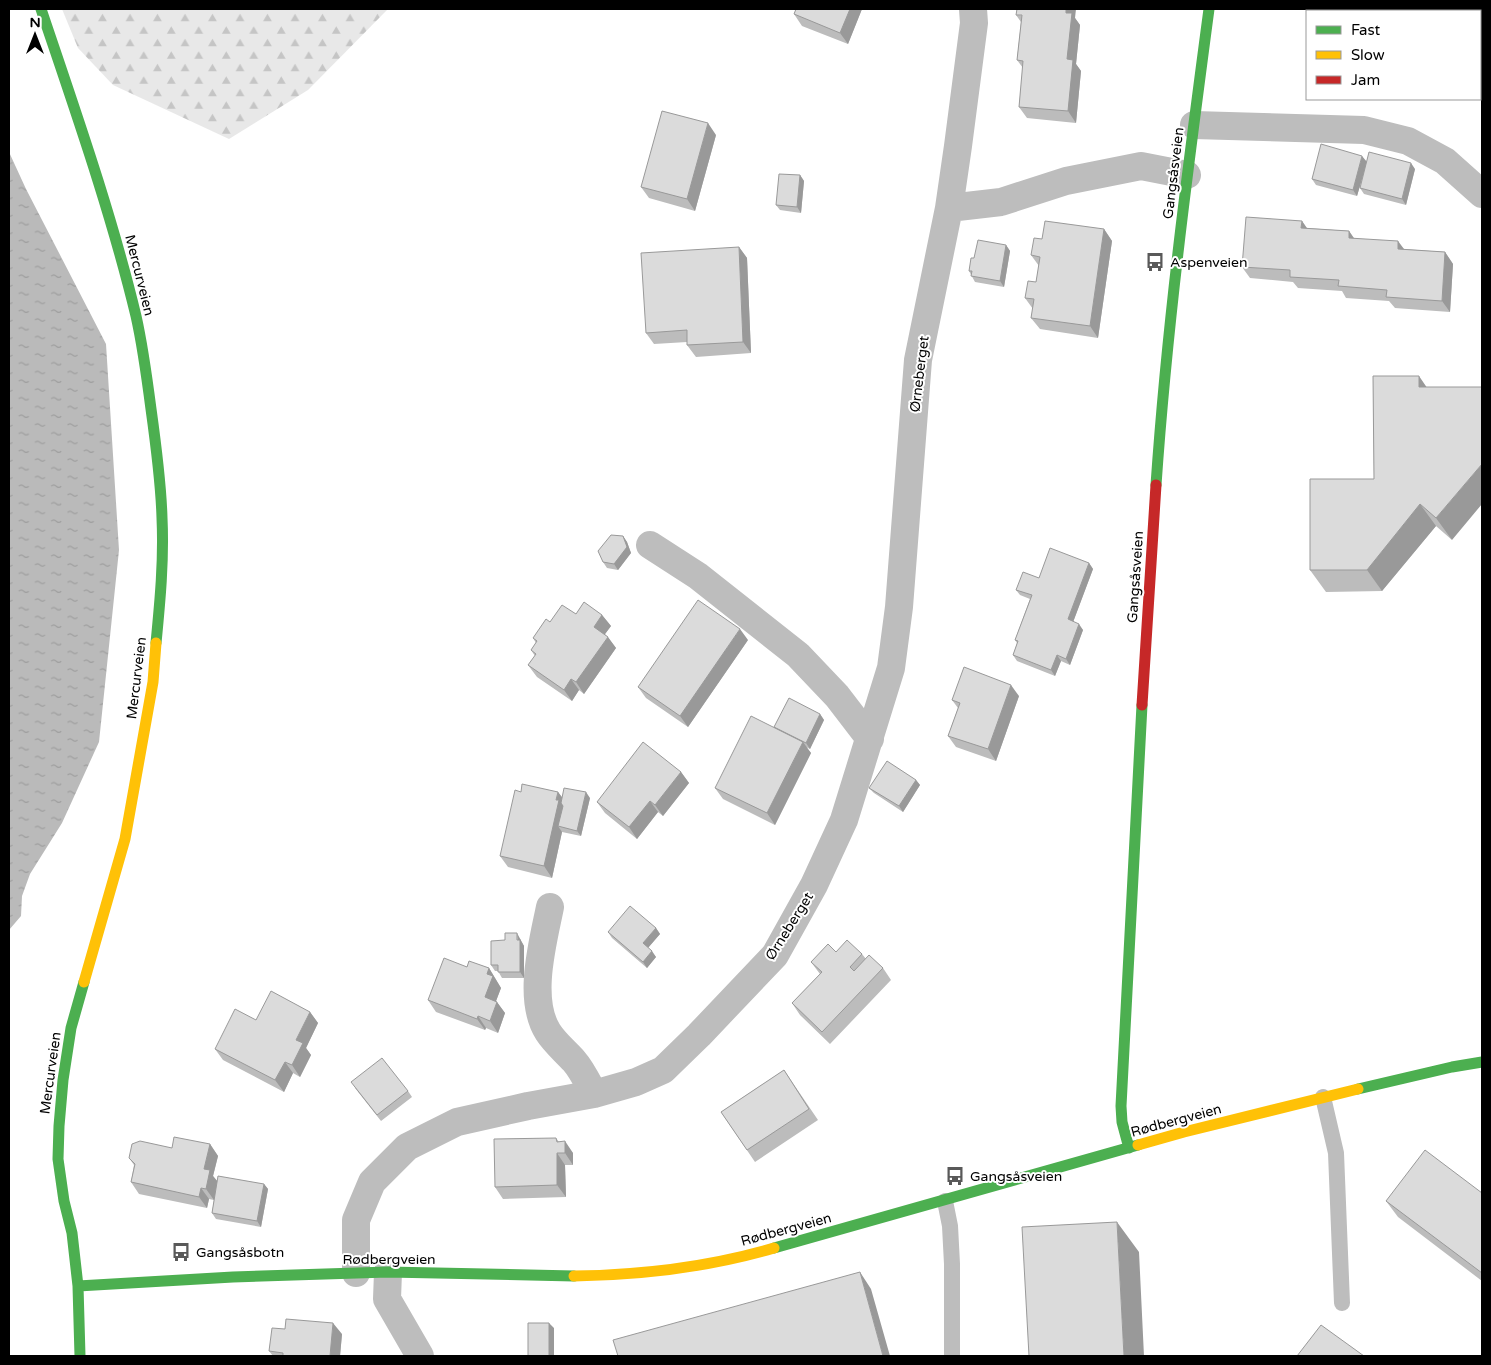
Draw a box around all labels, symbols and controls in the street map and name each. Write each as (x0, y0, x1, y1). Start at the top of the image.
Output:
north arrow (10, 10, 60, 60)
legend (1306, 10, 1481, 100)
text: N (29, 14, 41, 31)
text: Fast (1351, 21, 1381, 39)
text: Slow (1351, 46, 1385, 64)
text: Jam (1351, 71, 1380, 89)
street label: Gangsåsveien (1159, 126, 1188, 220)
street label: Mercurveien (121, 233, 158, 317)
bus stop icon: Aspenveien (1144, 251, 1166, 273)
place label: Aspenveien (1170, 254, 1248, 271)
street label: Ørneberget (906, 334, 933, 413)
street label: Gangsåsveien (1124, 530, 1147, 624)
street label: Mercurveien (123, 636, 150, 720)
street label: Ørneberget (762, 889, 817, 963)
street label: Mercurveien (36, 1031, 65, 1115)
street label: Rødbergveien (1129, 1100, 1223, 1141)
bus stop icon: Gangsåsveien (944, 1165, 966, 1187)
place label: Gangsåsveien (970, 1168, 1062, 1185)
street label: Rødbergveien (739, 1209, 833, 1250)
bus stop icon: Gangsåsbotn (170, 1241, 192, 1263)
place label: Gangsåsbotn (196, 1244, 284, 1261)
street label: Rødbergveien (342, 1251, 436, 1268)

